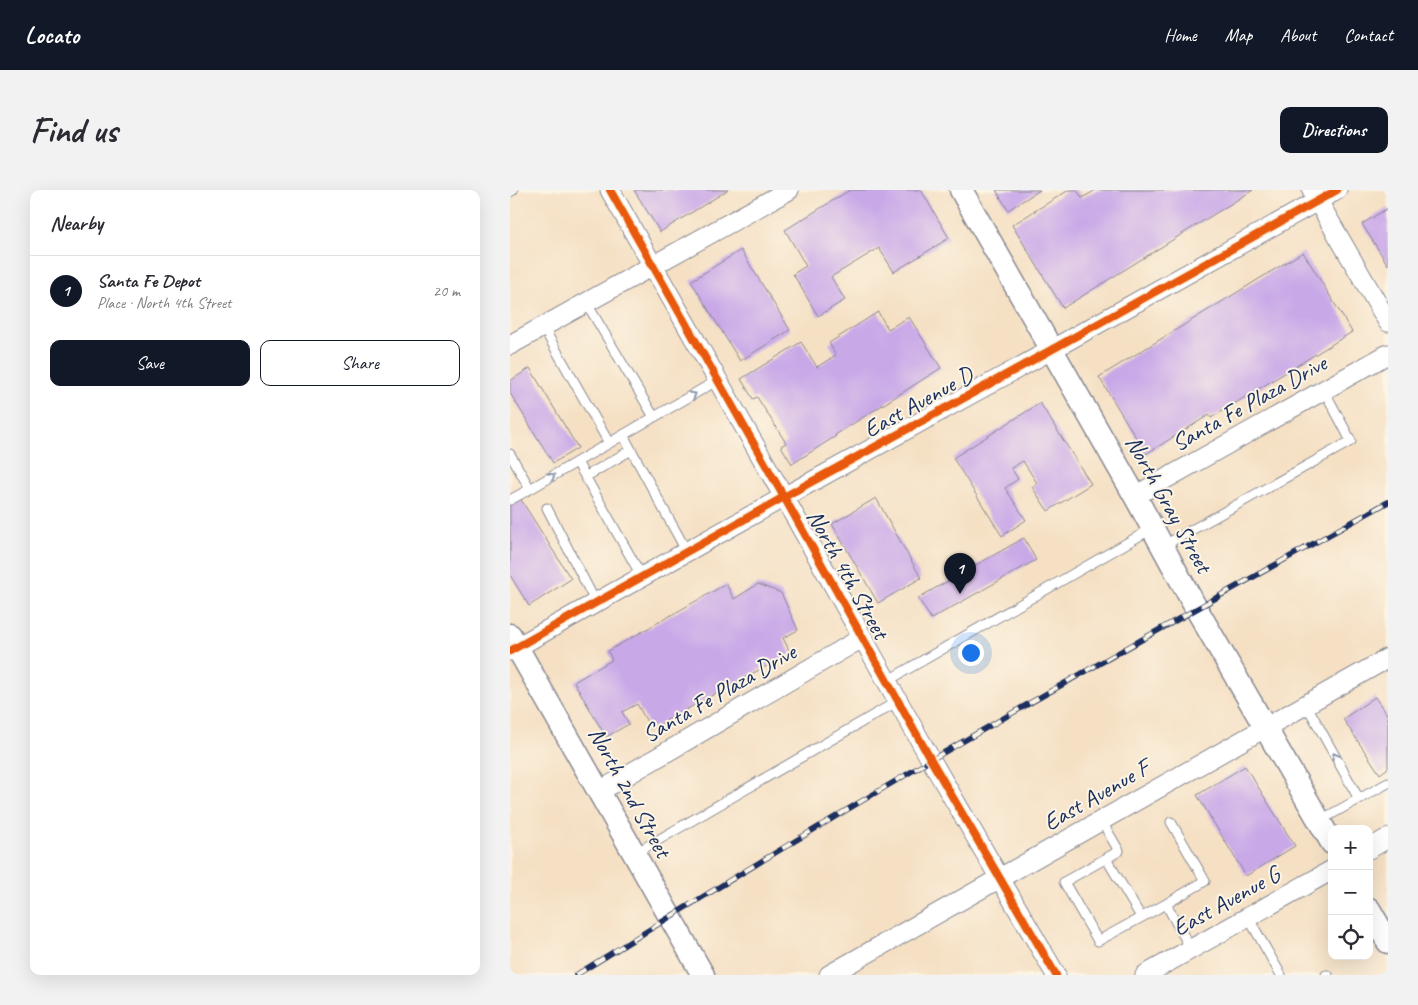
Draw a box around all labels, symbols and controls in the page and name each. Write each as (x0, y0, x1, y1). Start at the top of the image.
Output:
text: Locato (25, 20, 79, 50)
text: Home (1164, 24, 1197, 46)
text: Map (1225, 24, 1252, 46)
text: About (1280, 24, 1316, 46)
text: Contact (1344, 24, 1393, 46)
button: Directions (1280, 107, 1388, 153)
text: Find us (30, 108, 117, 153)
text: Nearby (50, 210, 103, 236)
text: Santa Fe Depot (97, 269, 200, 293)
text: 1 (62, 281, 70, 301)
text: 20 m (433, 281, 460, 301)
text: Place · North 4th Street (97, 293, 231, 313)
button: Save (50, 340, 250, 386)
button: Share (260, 340, 460, 386)
street label: Santa Fe Plaza Drive (1166, 347, 1334, 458)
street label: East Avenue D (858, 359, 980, 444)
one-way arrow (688, 391, 697, 401)
street label: North Gray Street (1119, 430, 1220, 580)
one-way arrow (547, 472, 556, 482)
street label: North 4th Street (800, 504, 897, 646)
pin: 1 (944, 553, 976, 594)
street label: Santa Fe Plaza Drive (637, 636, 803, 749)
your location (958, 640, 984, 666)
street label: North 2nd Street (582, 721, 679, 864)
street label: East Avenue F (1038, 750, 1159, 837)
one-way arrow (1331, 753, 1341, 762)
map controls (1328, 825, 1373, 960)
button: + (1328, 825, 1373, 870)
street label: East Avenue G (1167, 858, 1287, 943)
button: − (1328, 870, 1373, 915)
button: locate (1328, 915, 1373, 960)

